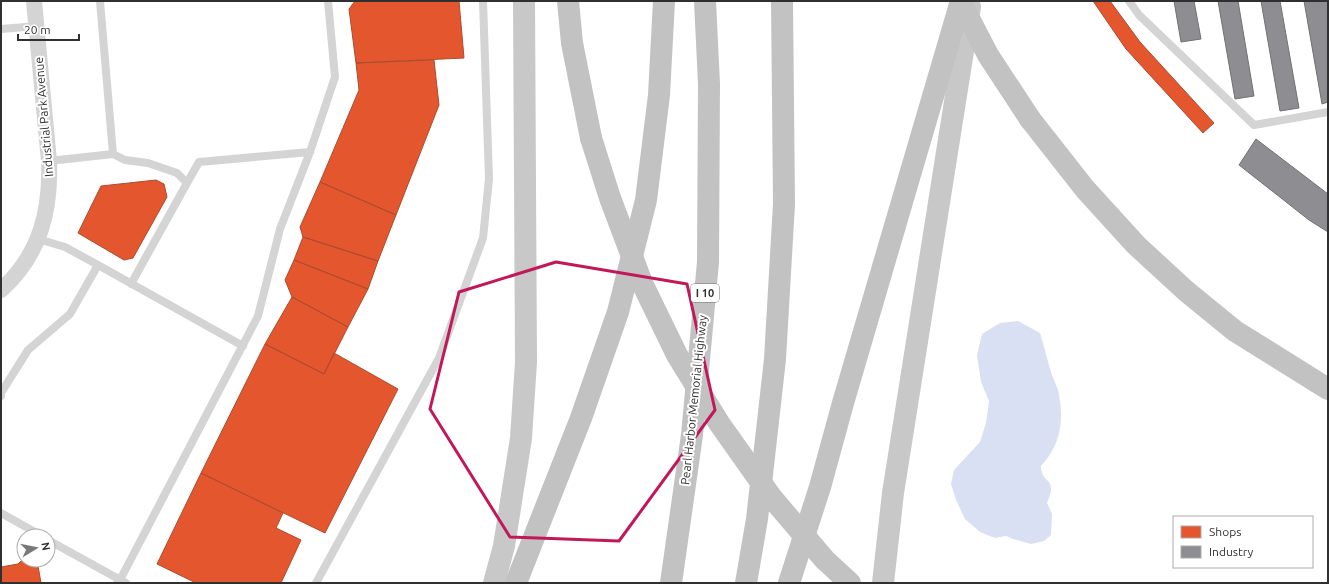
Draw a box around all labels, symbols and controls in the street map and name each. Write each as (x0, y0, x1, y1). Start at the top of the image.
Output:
scale bar (18, 16, 79, 42)
text: 20 m (24, 23, 51, 36)
street label: Industrial Park Avenue (32, 57, 55, 178)
road number: I 10 (691, 284, 719, 302)
street label: Pearl Harbor Memorial Highway (678, 314, 709, 486)
legend (1173, 516, 1313, 568)
text: Shops (1209, 525, 1241, 538)
north arrow (16, 528, 56, 568)
text: N (39, 541, 52, 551)
text: Industry (1209, 545, 1254, 558)

